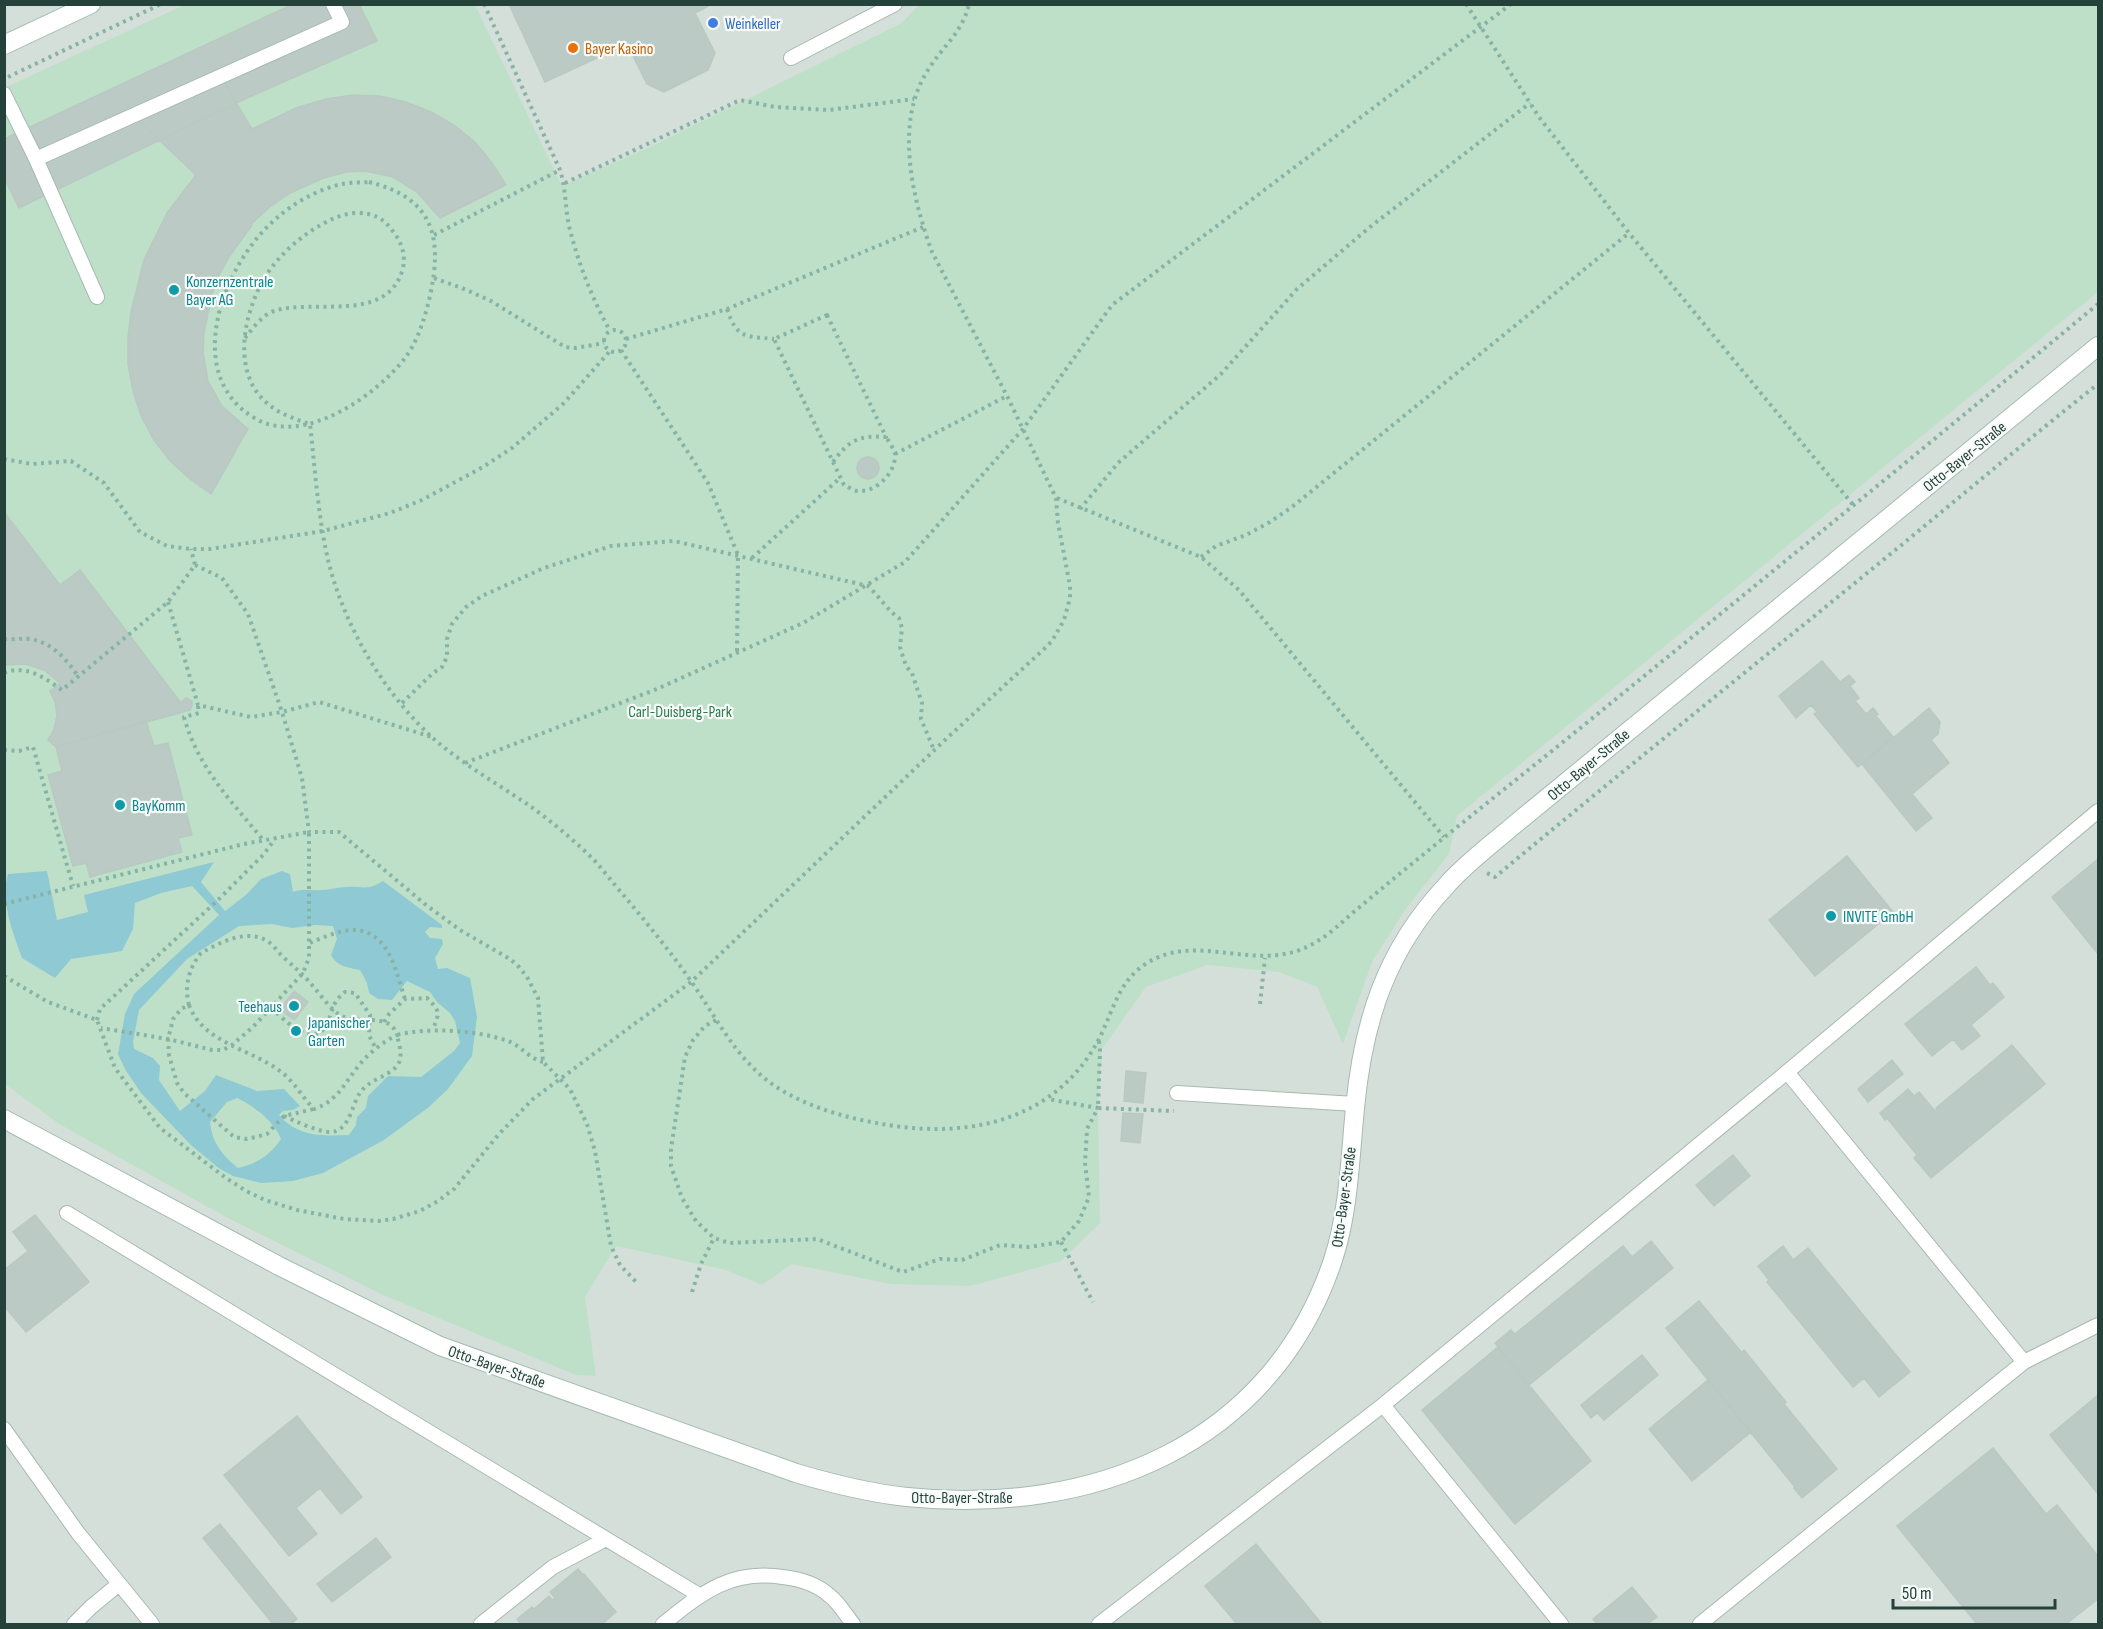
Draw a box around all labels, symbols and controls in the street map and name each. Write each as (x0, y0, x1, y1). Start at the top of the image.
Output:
place label: Weinkeller (725, 15, 781, 34)
marker: Weinkeller (706, 16, 720, 30)
place label: Bayer Kasino (585, 40, 653, 59)
marker: Bayer Kasino (566, 41, 580, 55)
place label: Konzernzentrale Bayer AG (186, 273, 274, 310)
marker: Konzernzentrale Bayer AG (167, 283, 181, 297)
street label: Otto-Bayer-Straße (1920, 418, 2010, 496)
park label: Carl-Duisberg-Park (628, 703, 732, 722)
street label: Otto-Bayer-Straße (1544, 725, 1634, 805)
place label: BayKomm (132, 797, 186, 816)
marker: BayKomm (113, 798, 127, 812)
place label: INVITE GmbH (1843, 908, 1914, 927)
marker: INVITE GmbH (1824, 909, 1838, 923)
place label: Teehaus (238, 998, 282, 1017)
marker: Teehaus (287, 999, 301, 1013)
place label: Japanischer Garten (307, 1014, 370, 1051)
marker: Japanischer Garten (289, 1024, 303, 1038)
street label: Otto-Bayer-Straße (1328, 1146, 1361, 1249)
street label: Otto-Bayer-Straße (445, 1342, 548, 1393)
street label: Otto-Bayer-Straße (911, 1489, 1013, 1508)
scale bar (1893, 1572, 2055, 1610)
text: 50 m (1902, 1583, 1932, 1604)

